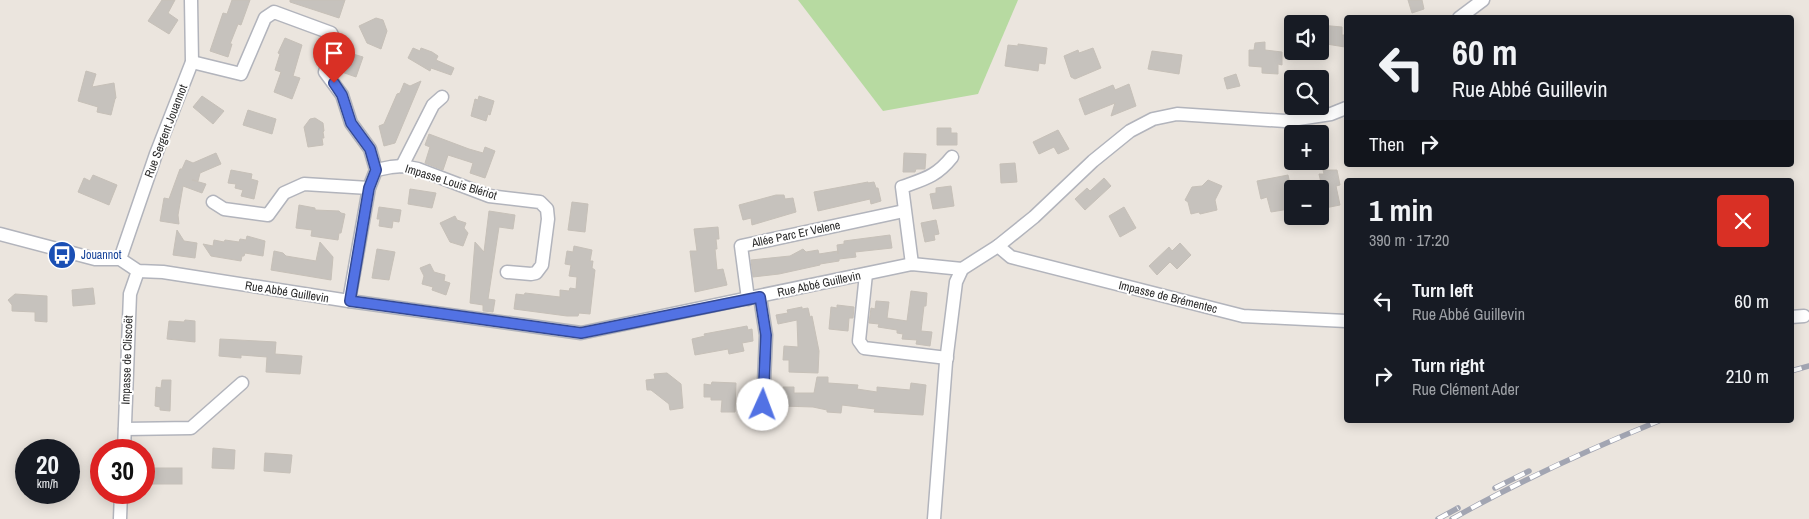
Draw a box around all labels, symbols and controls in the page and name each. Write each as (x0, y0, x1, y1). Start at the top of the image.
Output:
map controls (1284, 15, 1329, 225)
button: sound (1284, 15, 1329, 60)
text: 60 m (1452, 29, 1517, 76)
pin (313, 32, 355, 83)
icon: left (1369, 35, 1434, 100)
icon: arrive (320, 39, 348, 67)
button: search (1284, 70, 1329, 115)
text: Rue Abbé Guillevin (1452, 74, 1607, 104)
street label: Rue Sergent Jouannot (141, 82, 191, 180)
button: + (1284, 125, 1329, 170)
icon: right (1415, 130, 1443, 158)
text: Then (1369, 131, 1405, 157)
street label: Impasse Louis Blériot (403, 160, 499, 204)
button: − (1284, 180, 1329, 225)
text: 1 min (1369, 190, 1433, 230)
button: close (1717, 195, 1769, 247)
street label: Allée Parc Er Velene (749, 217, 842, 251)
text: 390 m · 17:20 (1369, 229, 1449, 251)
bus stop icon: Jouannot (47, 240, 77, 270)
place label: Jouannot (81, 247, 122, 263)
street label: Rue Abbé Guillevin (776, 267, 862, 301)
street label: Rue Abbé Guillevin (244, 277, 330, 307)
street label: Impasse de Brémentec (1117, 277, 1219, 317)
text: Turn left (1412, 277, 1473, 303)
icon: left (1369, 287, 1397, 315)
text: 60 m (1734, 288, 1769, 314)
text: Rue Abbé Guillevin (1412, 303, 1525, 325)
street label: Impasse de Cliscoët (117, 315, 137, 405)
text: Turn right (1412, 352, 1484, 378)
icon: right (1369, 362, 1397, 390)
text: 210 m (1726, 363, 1769, 389)
position arrow (736, 378, 788, 430)
text: Rue Clément Ader (1412, 378, 1519, 400)
speed limit sign: 30 (90, 439, 155, 504)
text: 20 (36, 448, 59, 482)
text: km/h (37, 476, 58, 492)

